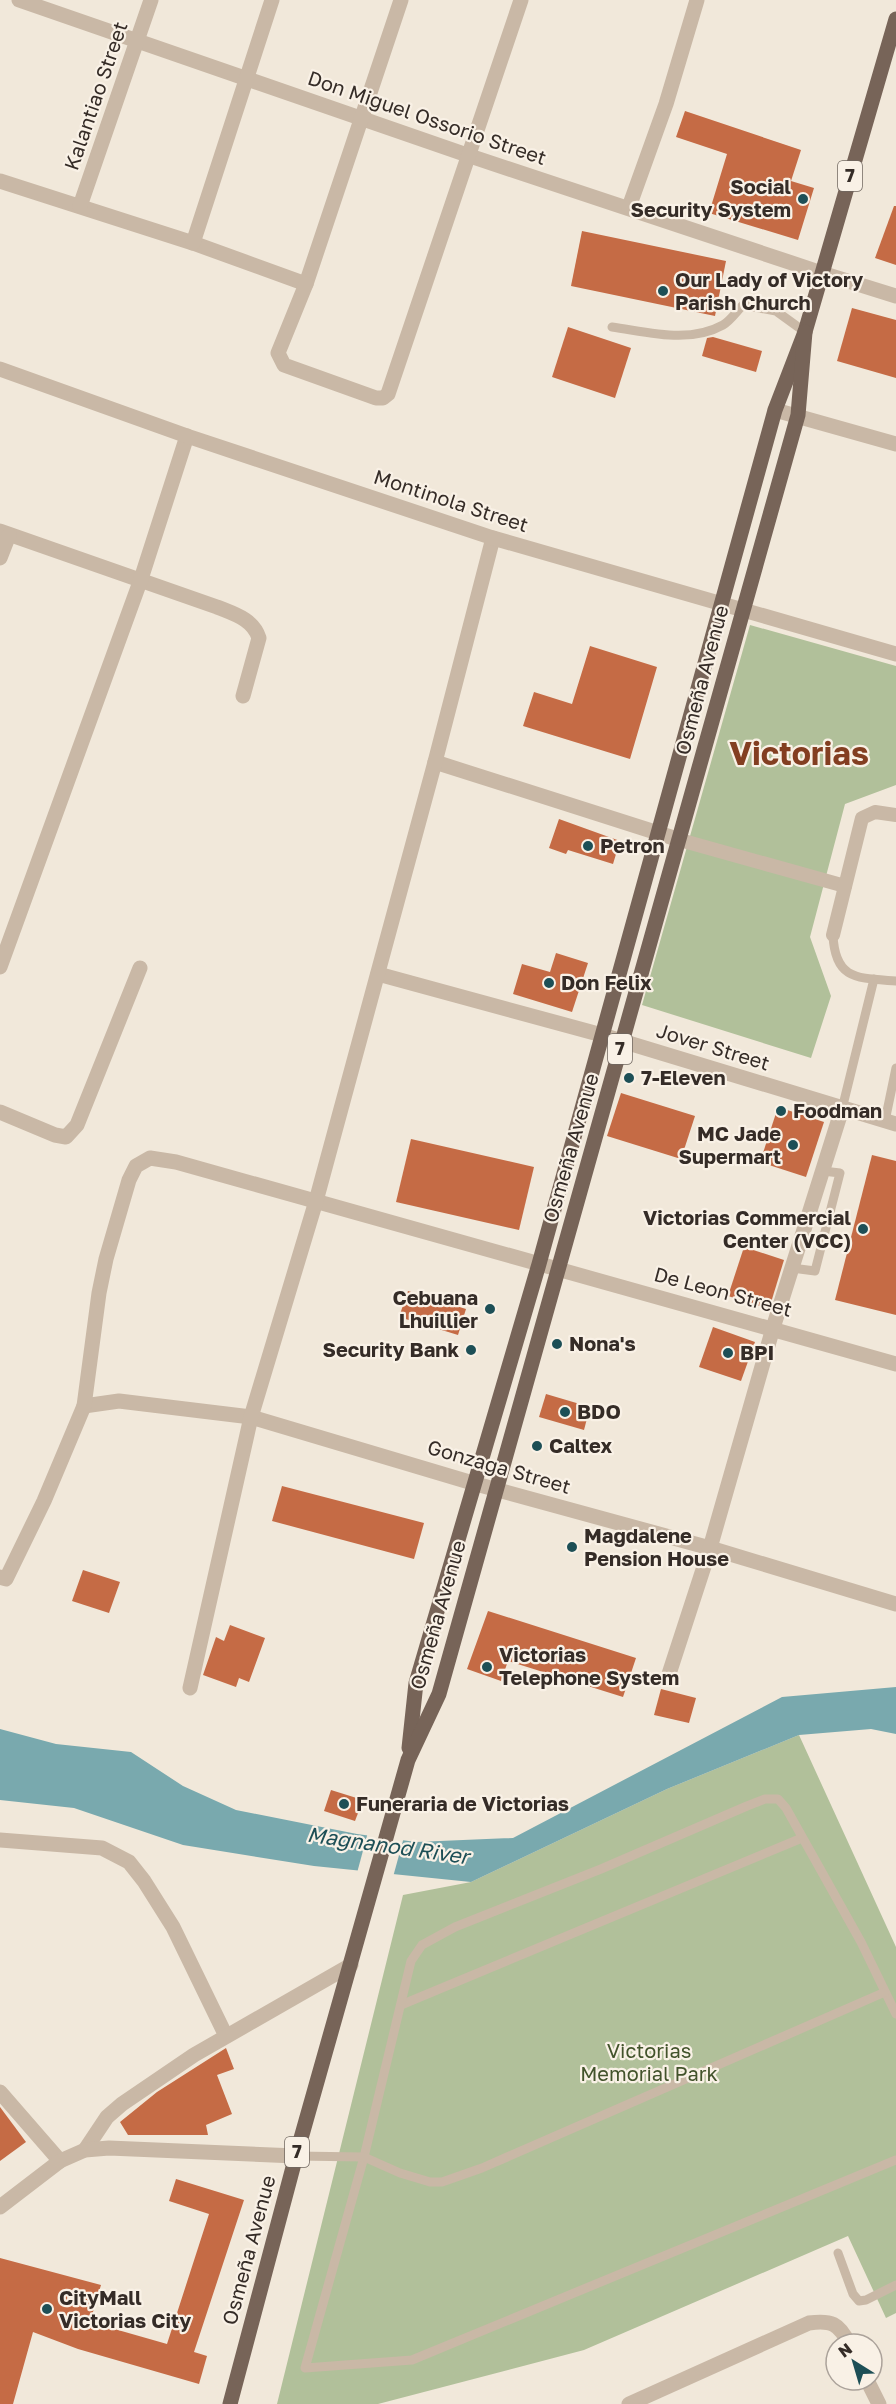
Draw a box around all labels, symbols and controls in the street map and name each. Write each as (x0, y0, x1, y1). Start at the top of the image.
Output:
street label: Kalantiao Street (58, 18, 132, 173)
street label: Don Miguel Ossorio Street (305, 65, 550, 169)
road number: 7 (838, 161, 862, 191)
place label: Social Security System (631, 174, 791, 221)
marker: Social Security System (796, 192, 810, 206)
place label: Our Lady of Victory Parish Church (675, 267, 863, 314)
marker: Our Lady of Victory Parish Church (656, 284, 670, 298)
street label: Montinola Street (371, 464, 532, 536)
street label: Osmeña Avenue (670, 602, 733, 757)
district label: Victorias (729, 734, 869, 772)
place label: Petron (600, 833, 665, 857)
marker: Petron (581, 839, 595, 853)
place label: Don Felix (561, 970, 652, 994)
marker: Don Felix (542, 976, 556, 990)
street label: Jover Street (654, 1017, 773, 1075)
road number: 7 (608, 1034, 632, 1064)
place label: 7-Eleven (641, 1065, 725, 1089)
street label: Osmeña Avenue (537, 1070, 603, 1225)
marker: 7-Eleven (622, 1071, 636, 1085)
place label: Foodman (793, 1098, 882, 1122)
marker: Foodman (774, 1104, 788, 1118)
place label: MC Jade Supermart (679, 1121, 781, 1168)
marker: MC Jade Supermart (786, 1138, 800, 1152)
place label: Victorias Commercial Center (VCC) (643, 1205, 851, 1252)
marker: Victorias Commercial Center (VCC) (856, 1222, 870, 1236)
street label: De Leon Street (652, 1261, 795, 1321)
place label: Cebuana Lhuillier (393, 1285, 478, 1332)
marker: Cebuana Lhuillier (483, 1302, 497, 1316)
place label: Nona's (569, 1331, 636, 1355)
place label: Security Bank (323, 1337, 459, 1361)
marker: Nona's (550, 1337, 564, 1351)
place label: BPI (740, 1340, 774, 1364)
marker: Security Bank (464, 1343, 478, 1357)
marker: BPI (721, 1346, 735, 1360)
place label: BDO (577, 1399, 621, 1423)
marker: BDO (558, 1405, 572, 1419)
place label: Caltex (549, 1433, 613, 1457)
street label: Gonzaga Street (425, 1434, 574, 1498)
marker: Caltex (530, 1439, 544, 1453)
place label: Magdalene Pension House (584, 1523, 729, 1570)
street label: Osmeña Avenue (404, 1537, 470, 1692)
marker: Magdalene Pension House (565, 1540, 579, 1554)
place label: Victorias Telephone System (499, 1642, 679, 1689)
marker: Victorias Telephone System (480, 1660, 494, 1674)
place label: Funeraria de Victorias (356, 1791, 569, 1815)
marker: Funeraria de Victorias (337, 1797, 351, 1811)
water label: Magnanod River (306, 1821, 473, 1870)
park label: Victorias Memorial Park (580, 2038, 718, 2085)
road number: 7 (285, 2137, 309, 2167)
street label: Osmeña Avenue (217, 2172, 280, 2327)
place label: CityMall Victorias City (59, 2285, 191, 2332)
marker: CityMall Victorias City (40, 2302, 54, 2316)
north arrow (824, 2332, 884, 2392)
text: N (834, 2338, 856, 2362)

